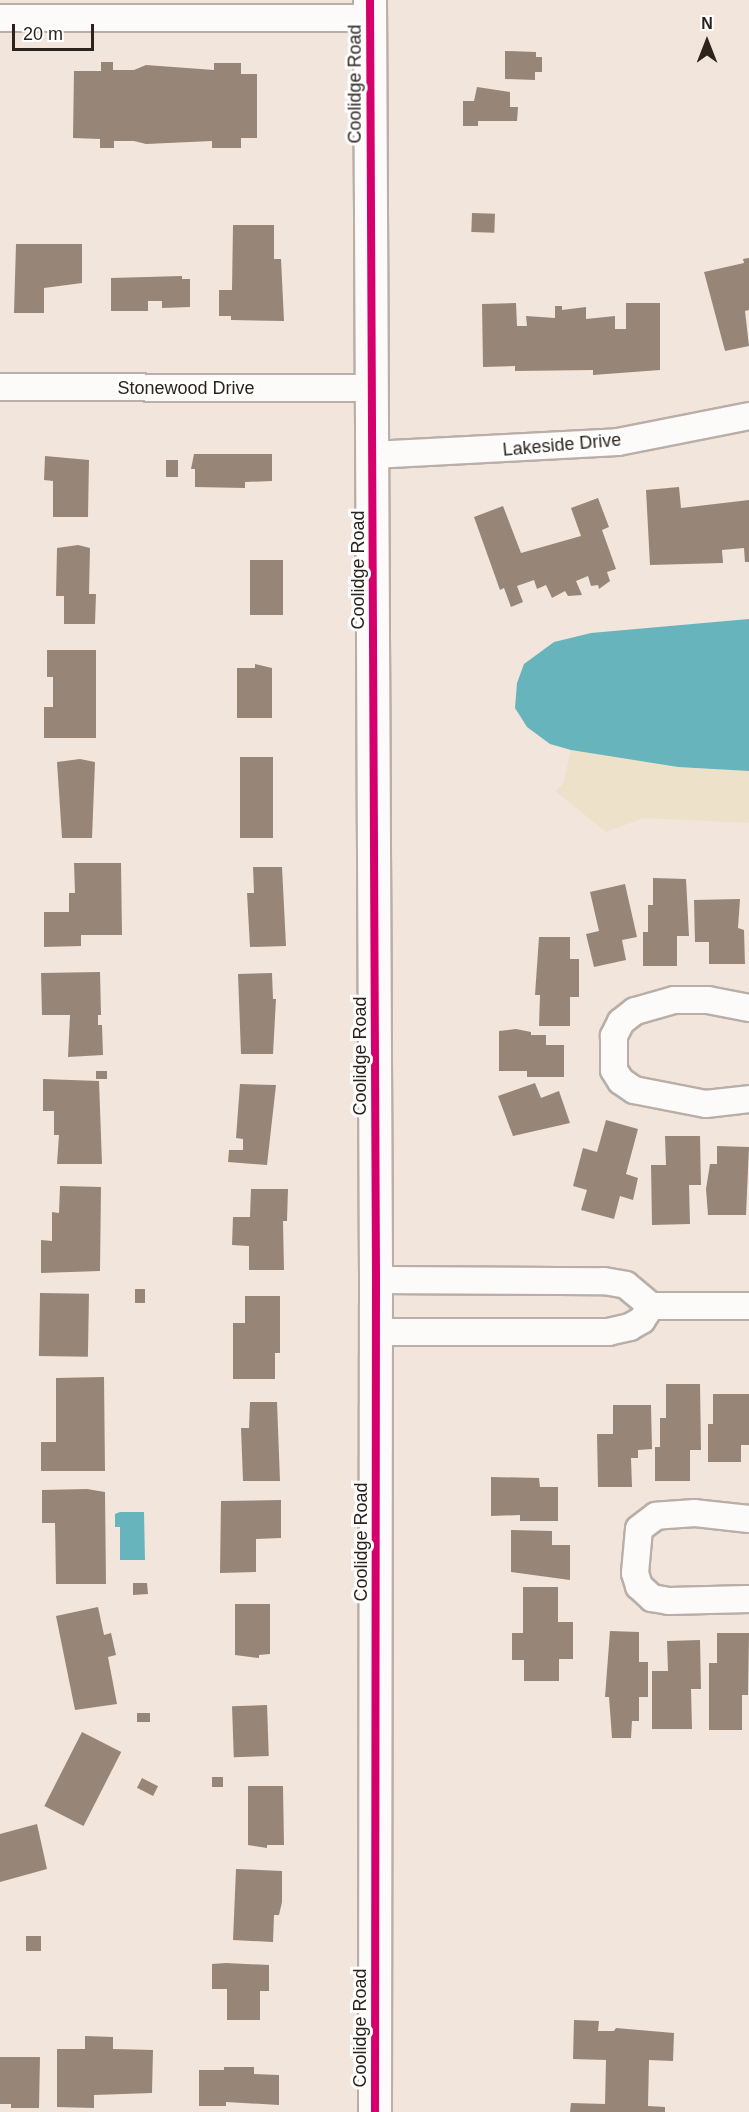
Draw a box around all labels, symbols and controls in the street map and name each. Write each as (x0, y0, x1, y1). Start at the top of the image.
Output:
scale bar (15, 12, 98, 50)
north arrow (677, 12, 737, 72)
text: N (701, 15, 713, 32)
text: 20 m (23, 24, 63, 44)
street label: Coolidge Road (344, 24, 366, 144)
street label: Stonewood Drive (117, 377, 255, 399)
street label: Lakeside Drive (502, 429, 622, 461)
street label: Coolidge Road (347, 510, 369, 630)
street label: Coolidge Road (349, 996, 371, 1116)
street label: Coolidge Road (350, 1482, 372, 1602)
street label: Coolidge Road (349, 1968, 371, 2088)

